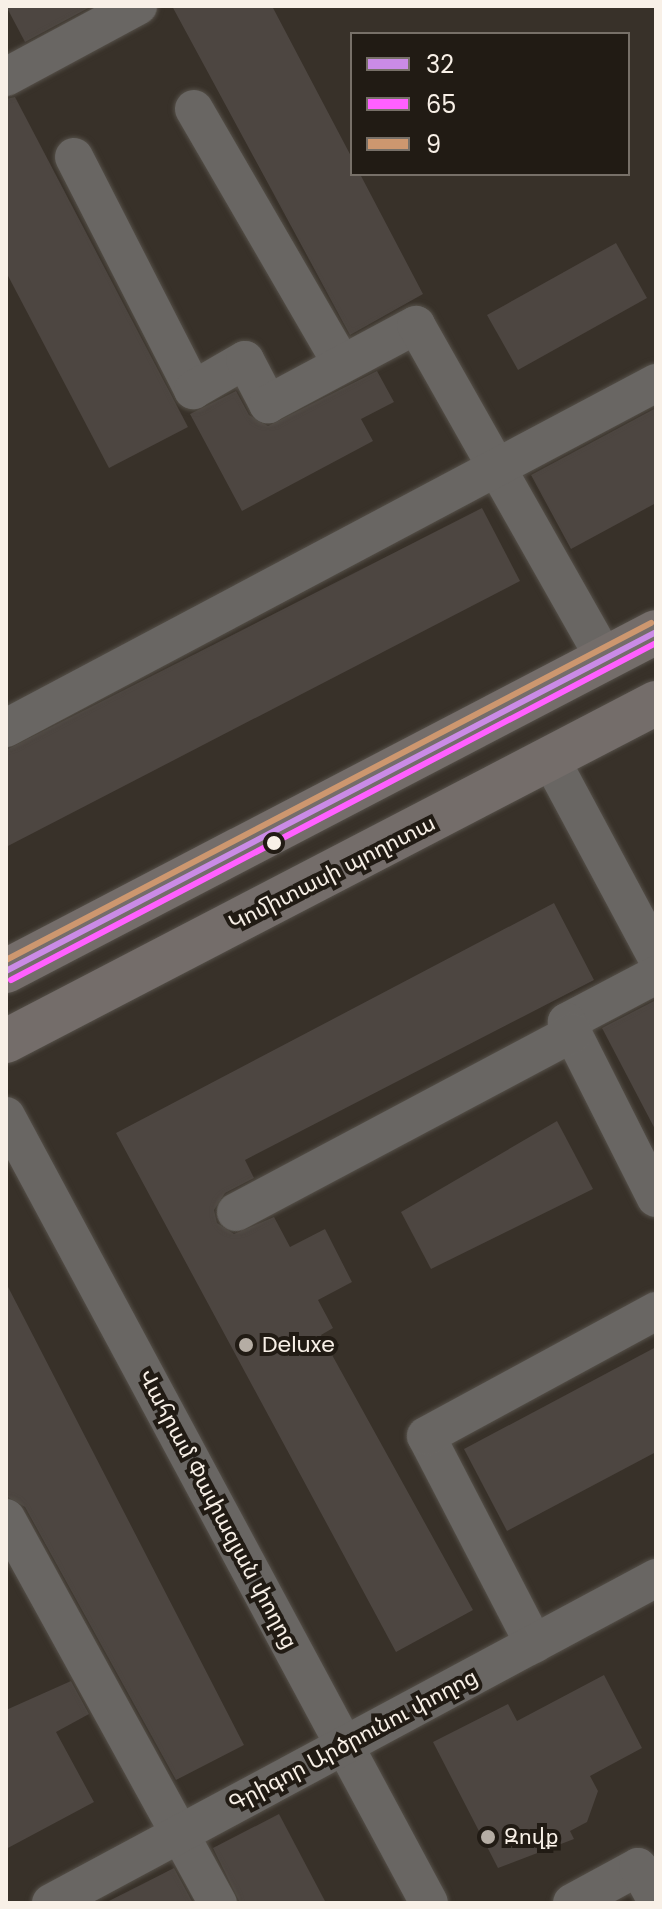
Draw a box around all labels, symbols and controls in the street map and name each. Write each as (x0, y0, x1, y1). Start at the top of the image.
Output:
legend (350, 32, 630, 176)
text: 32 (426, 48, 454, 81)
text: 65 (426, 88, 456, 121)
text: 9 (426, 128, 441, 161)
street label: Կոմիտասի պողոտա (224, 809, 440, 937)
unlabelled marker (266, 835, 282, 851)
place label: Deluxe (262, 1332, 335, 1358)
marker: Deluxe (237, 1336, 255, 1354)
street label: Վահրամ Փափազյան փողոց (133, 1365, 303, 1653)
street label: Գրիգոր Արծրունու փողոց (224, 1663, 482, 1817)
place label: Զովք (504, 1824, 559, 1850)
marker: Զովք (479, 1828, 497, 1846)

